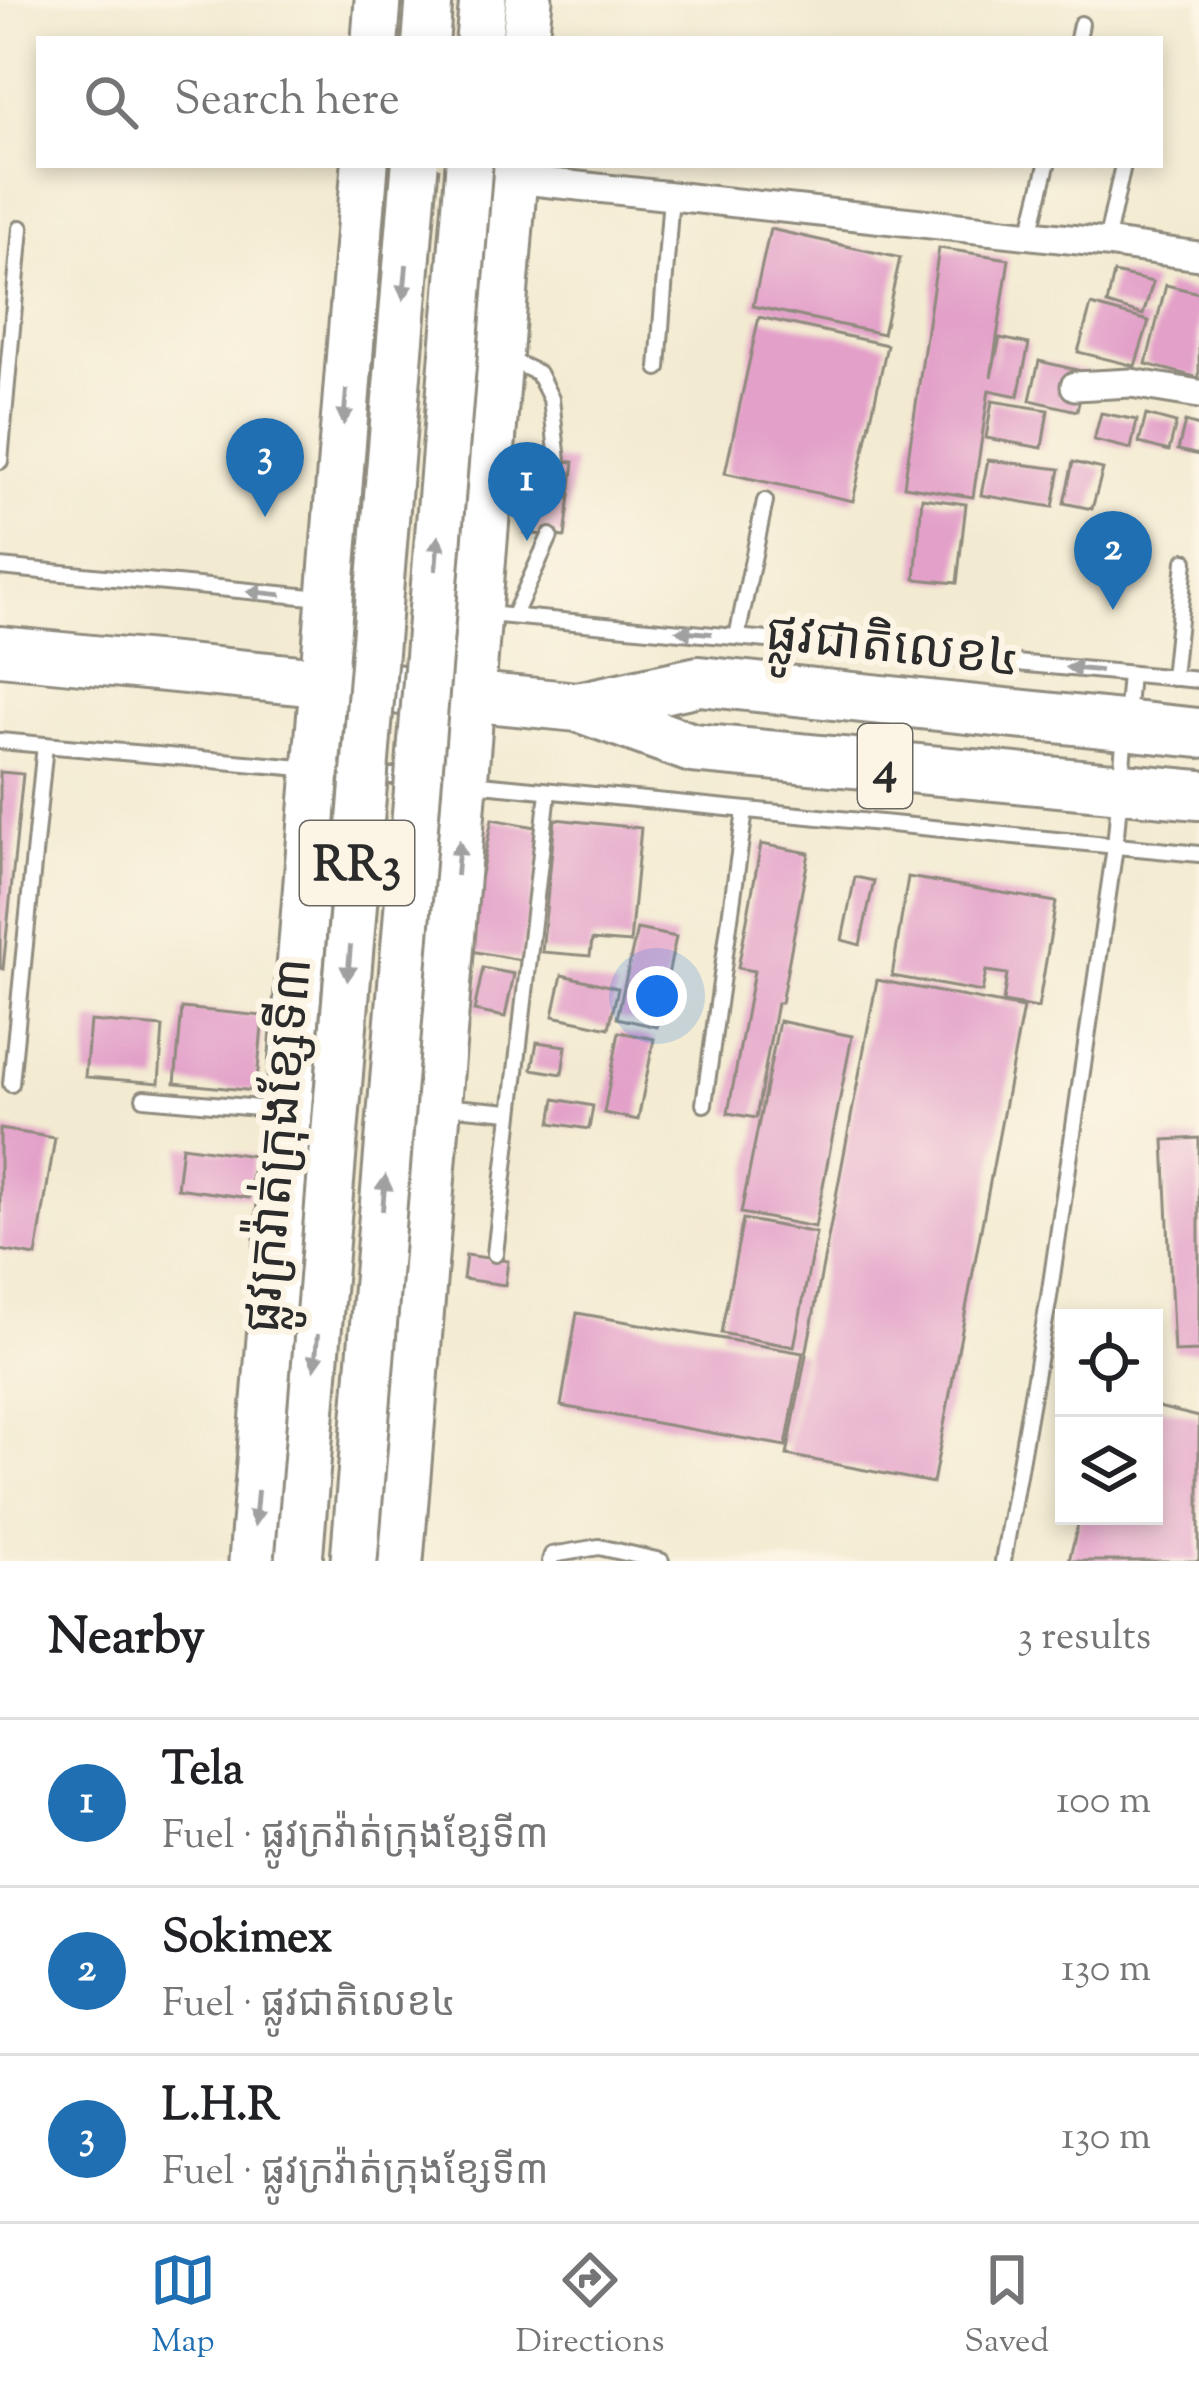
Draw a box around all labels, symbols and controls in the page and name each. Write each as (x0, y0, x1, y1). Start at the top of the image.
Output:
search box (36, 36, 1163, 168)
icon: search (78, 69, 144, 135)
text: Search here (174, 70, 400, 135)
one-way arrow (396, 264, 415, 301)
one-way arrow (335, 389, 354, 426)
pin: 3 (226, 418, 304, 517)
pin: 1 (488, 442, 566, 541)
pin: 2 (1074, 511, 1152, 610)
one-way arrow (428, 534, 447, 572)
one-way arrow (245, 583, 282, 602)
street label: ផ្លូវជាតិលេខ៤ (761, 600, 1023, 702)
one-way arrow (675, 622, 712, 641)
one-way arrow (1063, 659, 1101, 678)
road number: 4 (858, 724, 912, 808)
road number: RR3 (300, 821, 414, 905)
one-way arrow (449, 839, 468, 876)
one-way arrow (339, 945, 358, 982)
street label: ផ្លូវក្រវ៉ាត់ក្រុងខ្សែទី៣ (229, 955, 337, 1336)
your location (627, 966, 687, 1026)
one-way arrow (375, 1174, 394, 1211)
map controls (1055, 1309, 1163, 1525)
button: locate (1055, 1309, 1163, 1417)
one-way arrow (306, 1334, 325, 1371)
button: layers (1055, 1417, 1163, 1525)
one-way arrow (246, 1490, 265, 1527)
text: Nearby (48, 1603, 205, 1676)
text: 3 results (1017, 1611, 1151, 1667)
text: Tela (162, 1740, 244, 1805)
text: 1 (80, 1775, 94, 1831)
text: 100 m (1056, 1775, 1151, 1831)
text: Fuel · ផ្លូវក្រវ៉ាត់ក្រុងខ្សែទី៣ (162, 1810, 549, 1866)
text: Sokimex (162, 1908, 332, 1973)
text: 2 (78, 1943, 96, 1999)
text: 130 m (1061, 1943, 1151, 1999)
text: Fuel · ផ្លូវជាតិលេខ៤ (162, 1978, 456, 2034)
text: L.H.R (162, 2076, 280, 2141)
text: 3 (79, 2111, 95, 2167)
text: 130 m (1061, 2111, 1151, 2167)
text: Fuel · ផ្លូវក្រវ៉ាត់ក្រុងខ្សែទី៣ (162, 2146, 549, 2202)
tab: Map (150, 2247, 216, 2367)
tab: Directions (516, 2247, 665, 2367)
tab: Saved (964, 2247, 1049, 2367)

